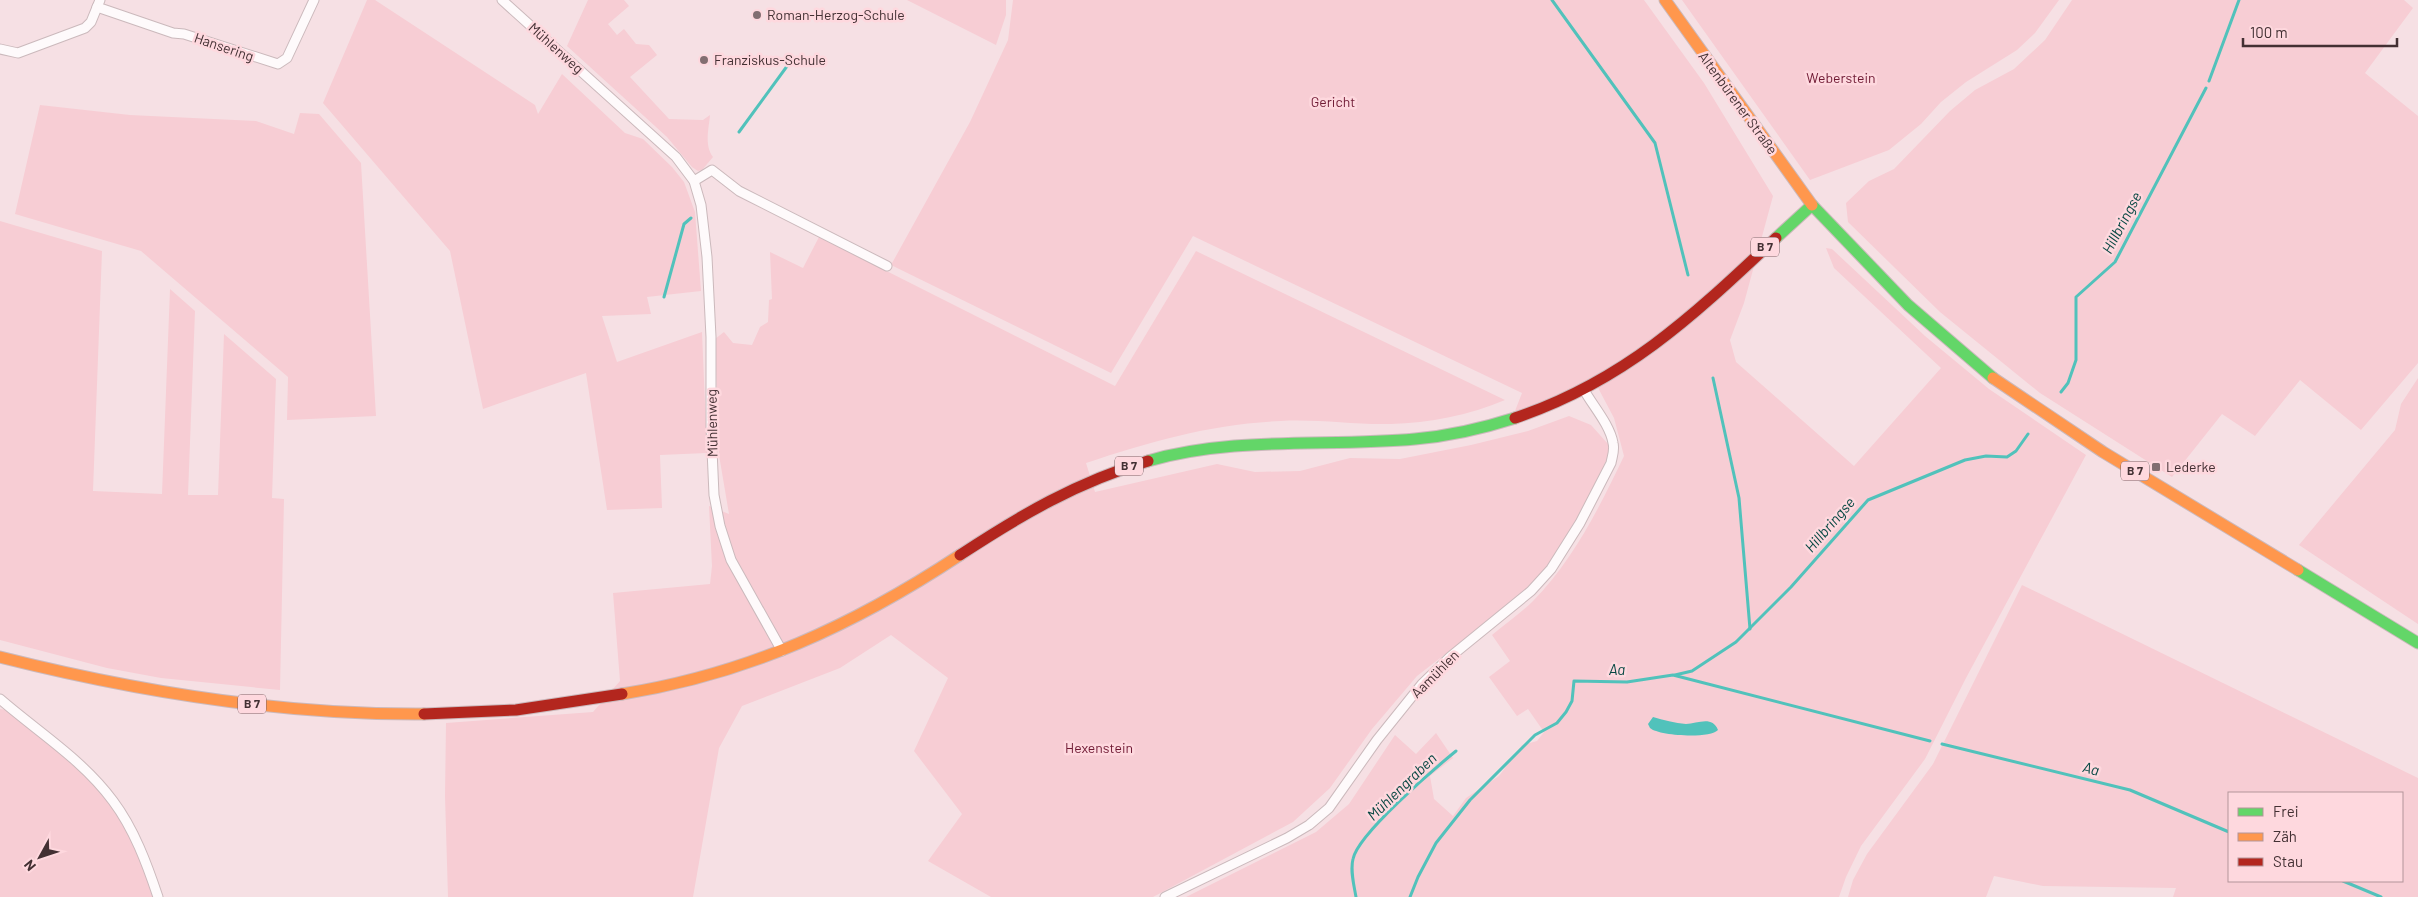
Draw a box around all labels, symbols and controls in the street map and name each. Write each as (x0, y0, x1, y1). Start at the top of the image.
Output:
place label: Roman-Herzog-Schule (767, 6, 905, 23)
marker: Roman-Herzog-Schule (751, 9, 763, 21)
scale bar (2243, 15, 2397, 47)
street label: Mühlenweg (525, 19, 587, 77)
text: 100 m (2250, 23, 2288, 41)
street label: Hansering (192, 28, 256, 65)
street label: Altenbürener Straße (1695, 48, 1781, 157)
place label: Franziskus-Schule (714, 51, 826, 68)
marker: Franziskus-Schule (698, 54, 710, 66)
park label: Weberstein (1806, 69, 1876, 86)
park label: Gericht (1311, 93, 1355, 110)
water label: Hillbringse (2097, 188, 2145, 256)
road number: B 7 (1751, 238, 1779, 256)
street label: Mühlenweg (702, 389, 721, 457)
road number: B 7 (1115, 456, 1143, 476)
place label: Lederke (2166, 458, 2216, 475)
marker: Lederke (2150, 461, 2162, 473)
road number: B 7 (2121, 462, 2149, 481)
water label: Hillbringse (1800, 493, 1858, 556)
street label: Aamühlen (1407, 646, 1462, 701)
water label: Aa (1609, 660, 1625, 678)
road number: B 7 (238, 694, 266, 714)
park label: Hexenstein (1065, 739, 1133, 756)
water label: Mühlengraben (1363, 749, 1440, 824)
water label: Aa (2081, 757, 2101, 779)
legend (2228, 792, 2403, 882)
text: Frei (2273, 802, 2299, 820)
text: Zäh (2273, 827, 2297, 845)
north arrow (15, 832, 65, 882)
text: Stau (2273, 852, 2303, 870)
text: N (20, 857, 39, 875)

